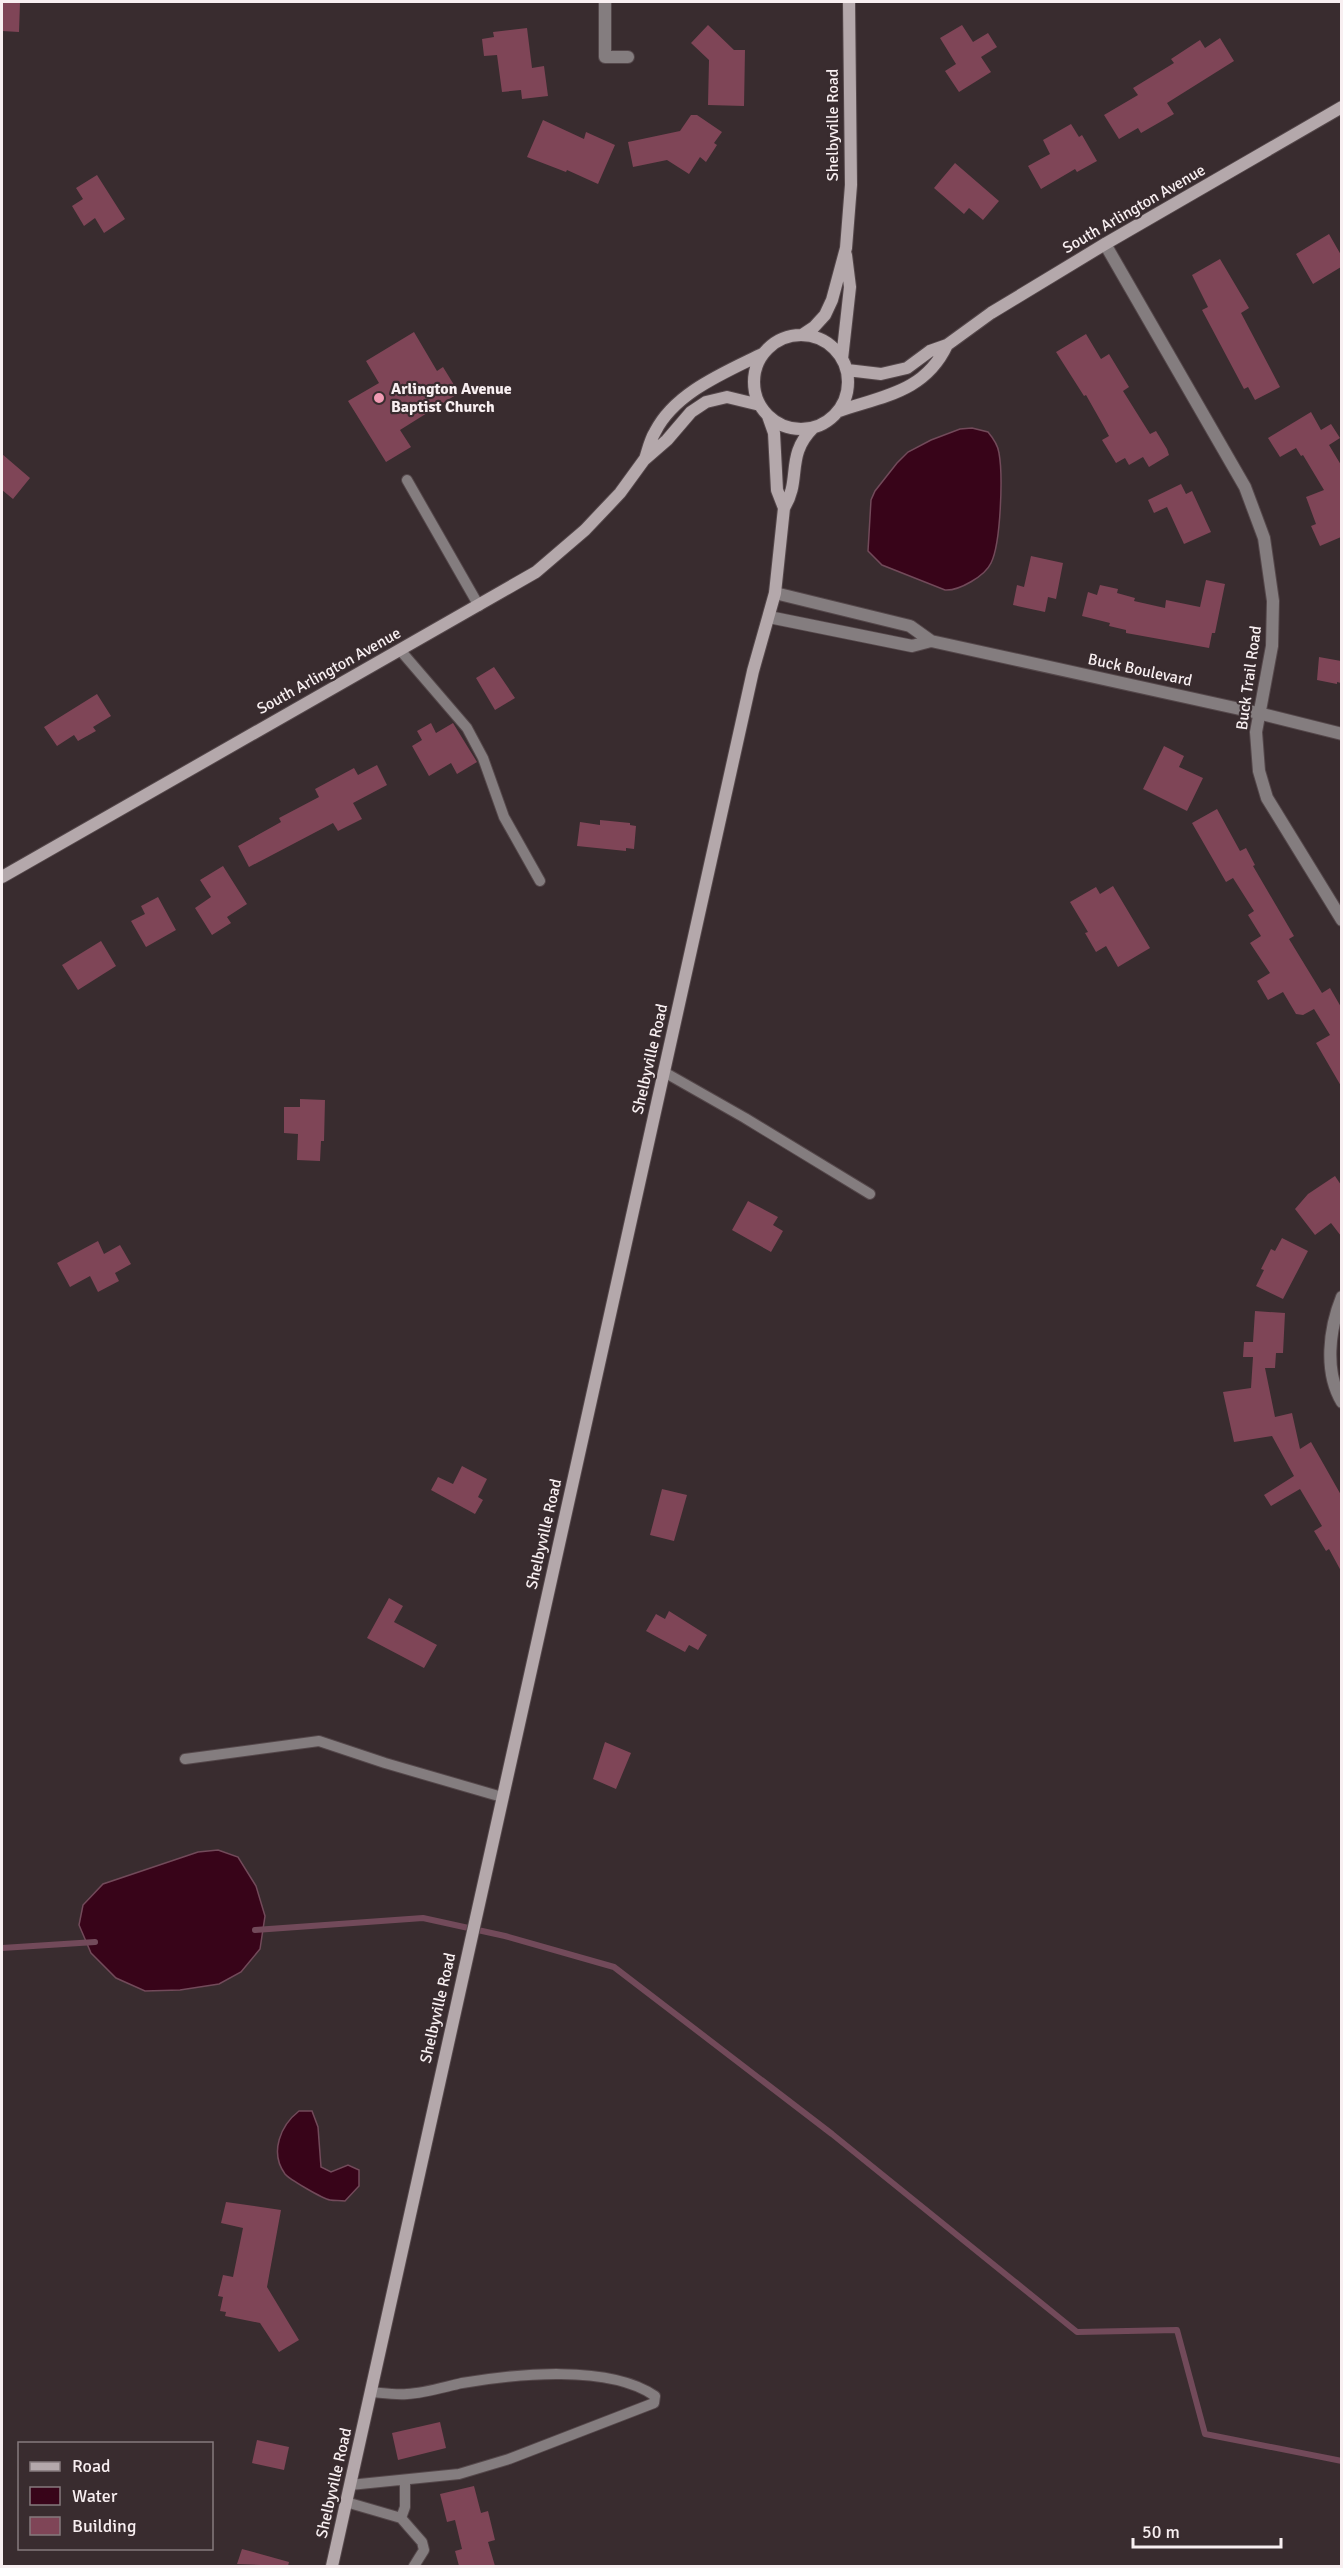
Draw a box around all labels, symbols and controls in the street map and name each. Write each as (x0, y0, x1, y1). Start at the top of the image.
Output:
street label: Shelbyville Road (823, 69, 843, 181)
street label: South Arlington Avenue (1059, 160, 1209, 258)
place label: Arlington Avenue Baptist Church (391, 379, 512, 417)
marker: Arlington Avenue Baptist Church (372, 391, 386, 405)
street label: South Arlington Avenue (253, 623, 405, 719)
street label: Buck Trail Road (1232, 624, 1266, 732)
street label: Buck Boulevard (1086, 649, 1194, 691)
street label: Shelbyville Road (628, 1002, 672, 1116)
street label: Shelbyville Road (522, 1477, 566, 1591)
street label: Shelbyville Road (416, 1951, 460, 2065)
street label: Shelbyville Road (312, 2426, 356, 2540)
legend (18, 2442, 213, 2550)
text: Road (72, 2455, 111, 2477)
text: Water (72, 2485, 118, 2507)
scale bar (1133, 2511, 1282, 2549)
text: Building (72, 2515, 136, 2537)
text: 50 m (1142, 2521, 1180, 2543)

